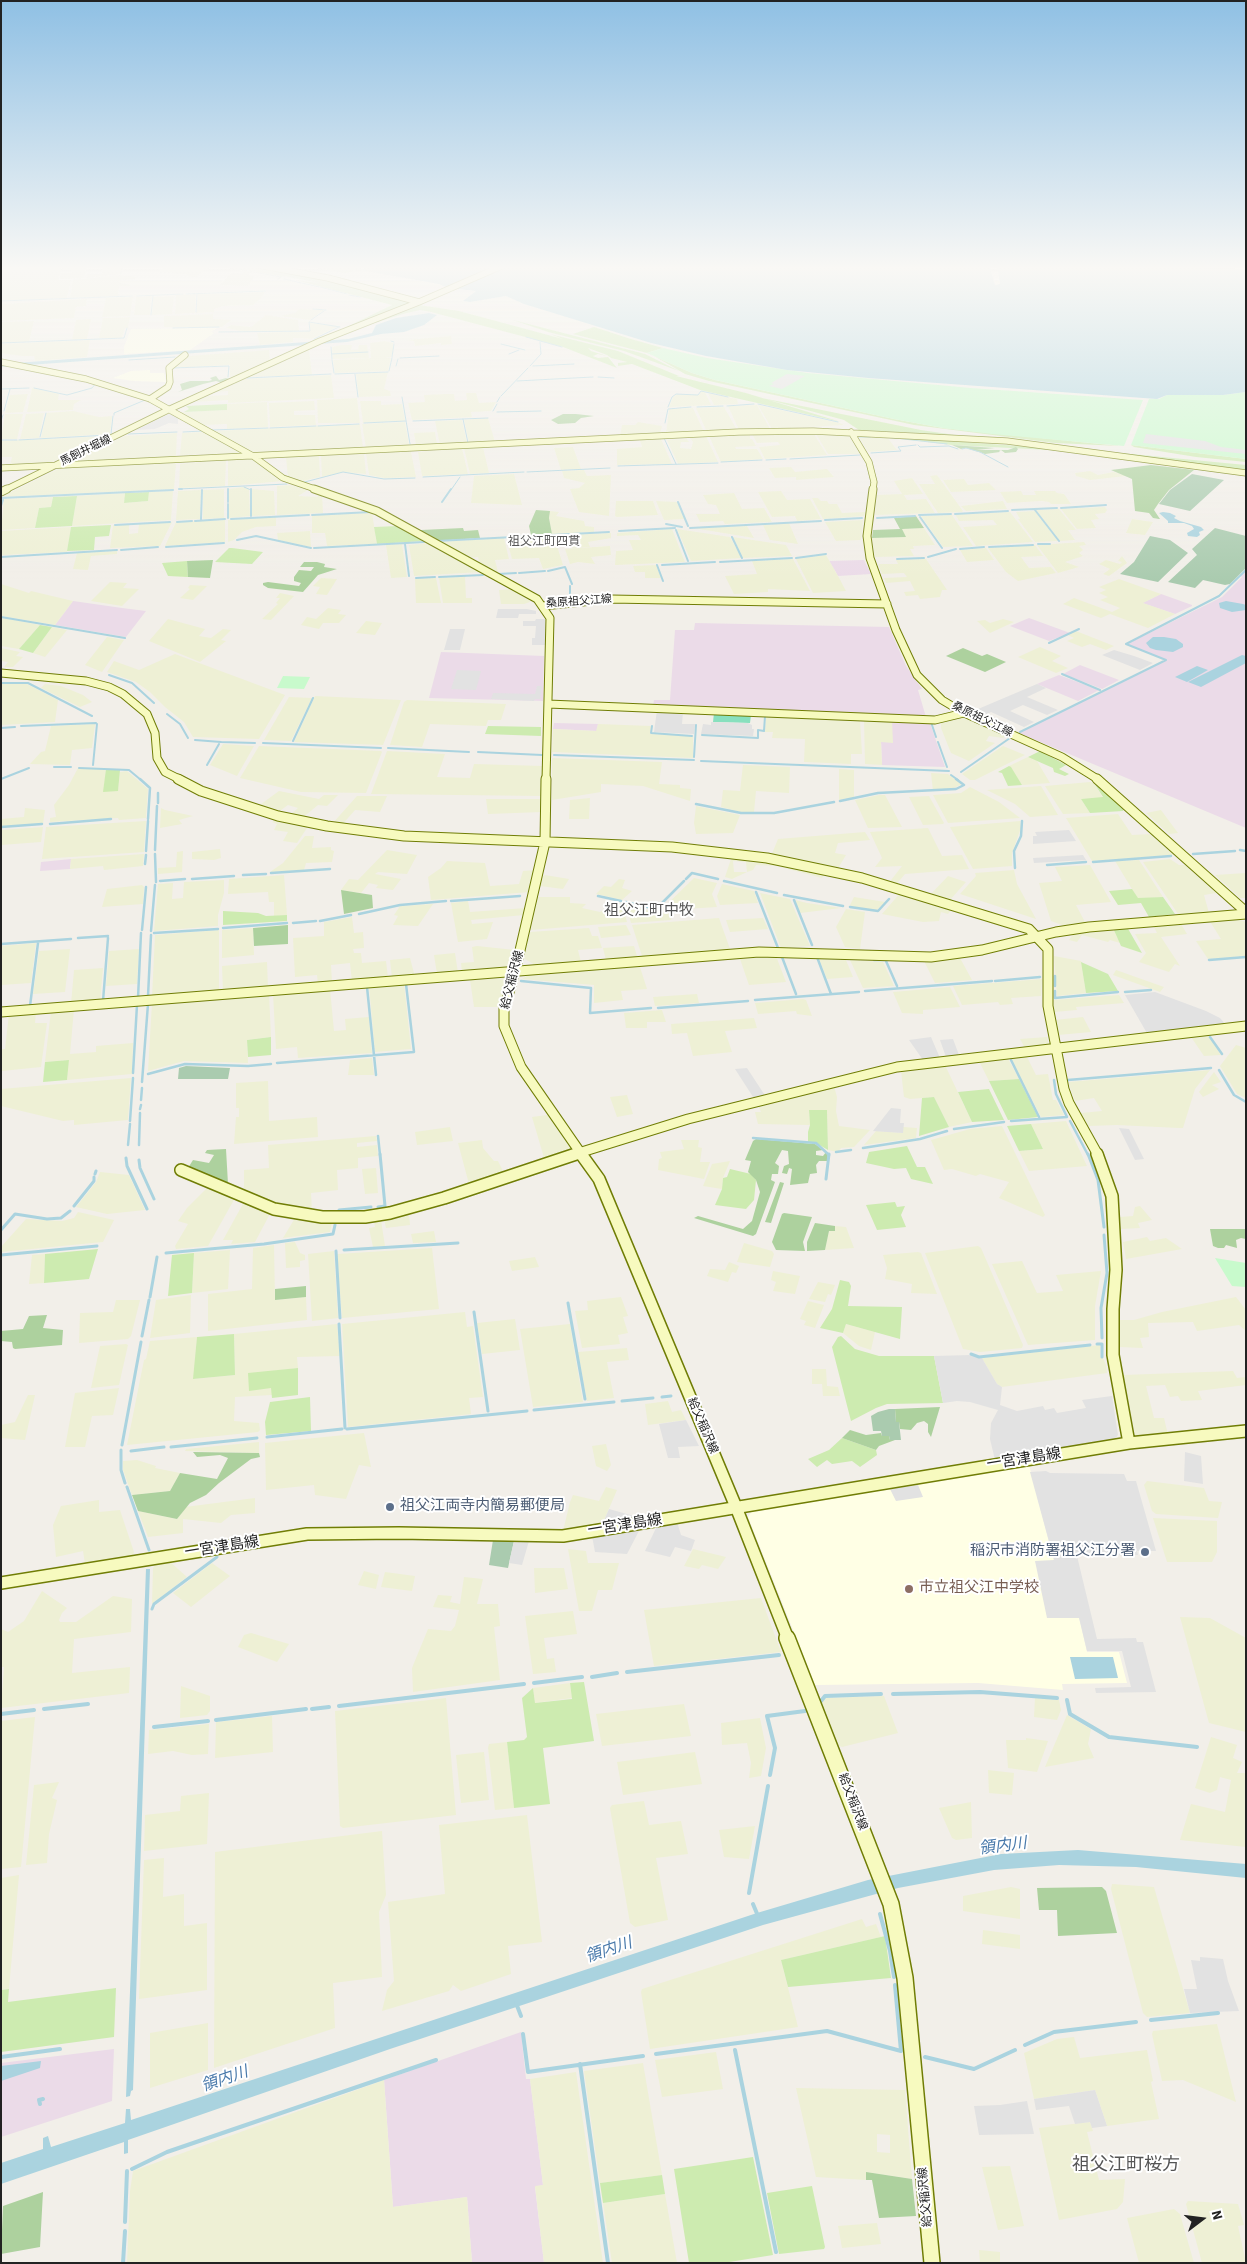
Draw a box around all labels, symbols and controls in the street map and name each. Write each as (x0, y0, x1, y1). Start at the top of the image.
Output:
street label: 馬飼井堀線 (58, 433, 114, 469)
district label: 祖父江町四貫 (508, 535, 580, 549)
street label: 桑原祖父江線 (546, 593, 612, 611)
street label: 桑原祖父江線 (949, 700, 1015, 740)
district label: 祖父江町中牧 (604, 903, 694, 921)
street label: 給父稲沢線 (499, 949, 527, 1011)
street label: 給父稲沢線 (684, 1396, 720, 1456)
street label: 一宮津島線 (986, 1445, 1062, 1475)
place label: 祖父江両寺内簡易郵便局 (400, 1498, 565, 1516)
marker: 祖父江両寺内簡易郵便局 (384, 1501, 396, 1513)
street label: 一宮津島線 (587, 1511, 663, 1541)
street label: 一宮津島線 (184, 1533, 260, 1563)
place label: 稲沢市消防署祖父江分署 (970, 1543, 1135, 1561)
marker: 稲沢市消防署祖父江分署 (1139, 1546, 1151, 1558)
place label: 市立祖父江中学校 (919, 1580, 1039, 1598)
marker: 市立祖父江中学校 (903, 1583, 915, 1595)
street label: 給父稲沢線 (835, 1771, 869, 1833)
water label: 領内川 (978, 1835, 1028, 1859)
water label: 領内川 (583, 1934, 635, 1968)
water label: 領内川 (199, 2063, 251, 2097)
district label: 祖父江町桜方 (1072, 2155, 1180, 2177)
street label: 給父稲沢線 (916, 2166, 936, 2228)
north arrow (1177, 2194, 1227, 2244)
text: N (1206, 2208, 1227, 2222)

